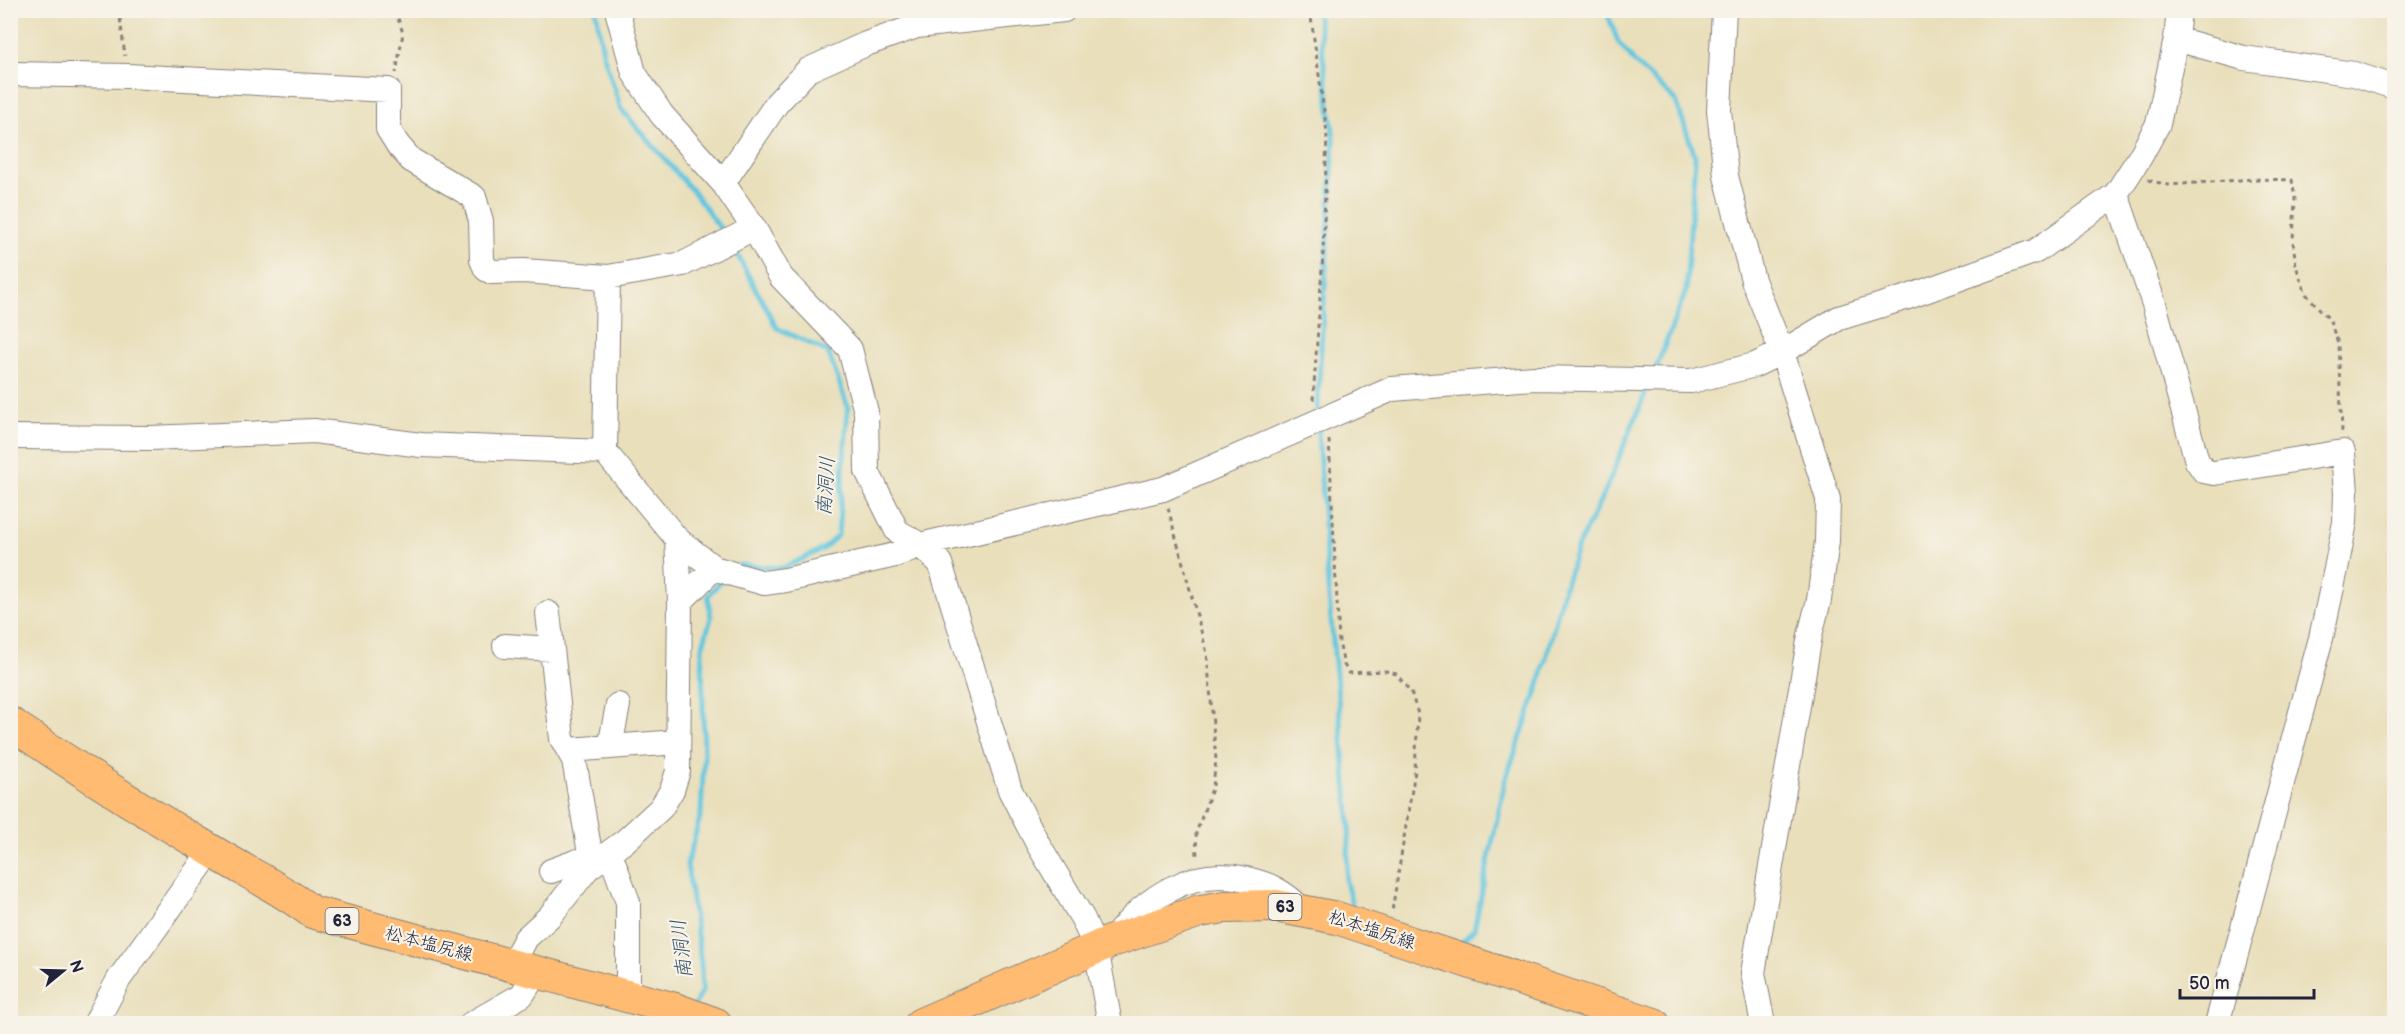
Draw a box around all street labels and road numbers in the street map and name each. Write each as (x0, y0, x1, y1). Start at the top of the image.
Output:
road number: 63 (1268, 894, 1302, 920)
street label: 松本塩尻線 (1326, 906, 1418, 954)
road number: 63 (326, 908, 358, 934)
street label: 松本塩尻線 (383, 922, 475, 966)

